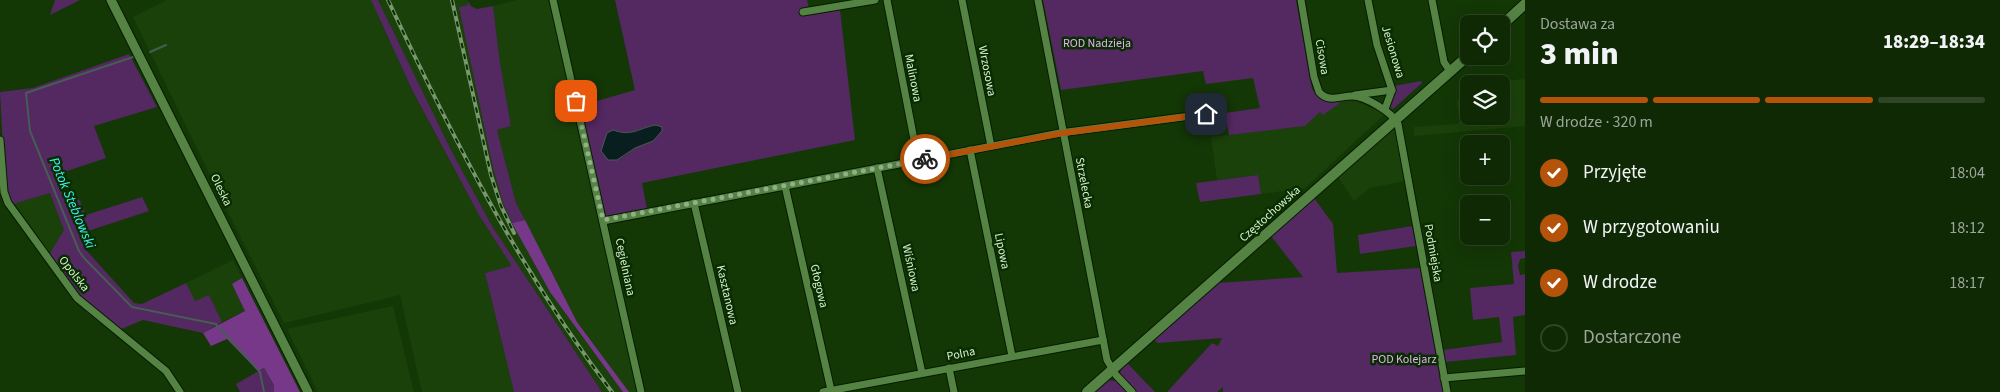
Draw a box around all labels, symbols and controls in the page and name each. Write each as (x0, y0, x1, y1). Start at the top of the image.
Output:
text: Dostawa za (1540, 13, 1615, 35)
map controls (1460, 15, 1510, 245)
button: locate (1460, 15, 1510, 65)
street label: Jesionowa (1377, 24, 1409, 80)
text: 18:29–18:34 (1883, 29, 1985, 56)
text: 3 min (1540, 31, 1619, 77)
park label: ROD Nadzieja (1063, 35, 1131, 52)
street label: Cisowa (1311, 38, 1333, 76)
street label: Wrzosowa (974, 44, 1000, 98)
street label: Malinowa (900, 53, 926, 103)
button: layers (1460, 75, 1510, 125)
pin (555, 80, 597, 122)
icon: bag (562, 87, 590, 115)
pin (1185, 93, 1227, 135)
icon: home (1192, 100, 1220, 128)
text: W drodze · 320 m (1540, 111, 1653, 133)
courier (900, 134, 950, 184)
button: + (1460, 135, 1510, 185)
icon: bike (911, 145, 939, 173)
water label: Potok Steblowski (44, 154, 101, 252)
street label: Strzelecka (1071, 156, 1097, 210)
icon: check (1540, 159, 1568, 187)
text: Przyjęte (1583, 159, 1646, 186)
text: 18:04 (1949, 162, 1985, 184)
street label: Oleska (206, 171, 236, 209)
street label: Częstochowska (1236, 182, 1304, 246)
button: − (1460, 195, 1510, 245)
icon: check (1540, 214, 1568, 242)
text: W przygotowaniu (1583, 214, 1720, 241)
text: 18:12 (1949, 217, 1985, 239)
street label: Podmiejska (1420, 223, 1446, 283)
street label: Lipowa (990, 231, 1014, 271)
street label: Cegielniana (611, 236, 639, 298)
street label: Wiśniowa (898, 243, 924, 293)
street label: Opolska (55, 253, 93, 295)
street label: Głogowa (806, 262, 832, 310)
street label: Kasztanowa (712, 264, 742, 326)
icon: check (1540, 269, 1568, 297)
text: W drodze (1583, 269, 1657, 296)
text: 18:17 (1949, 272, 1985, 294)
text: Dostarczone (1583, 324, 1681, 351)
street label: Polna (945, 343, 977, 365)
park label: POD Kolejarz (1371, 351, 1437, 368)

